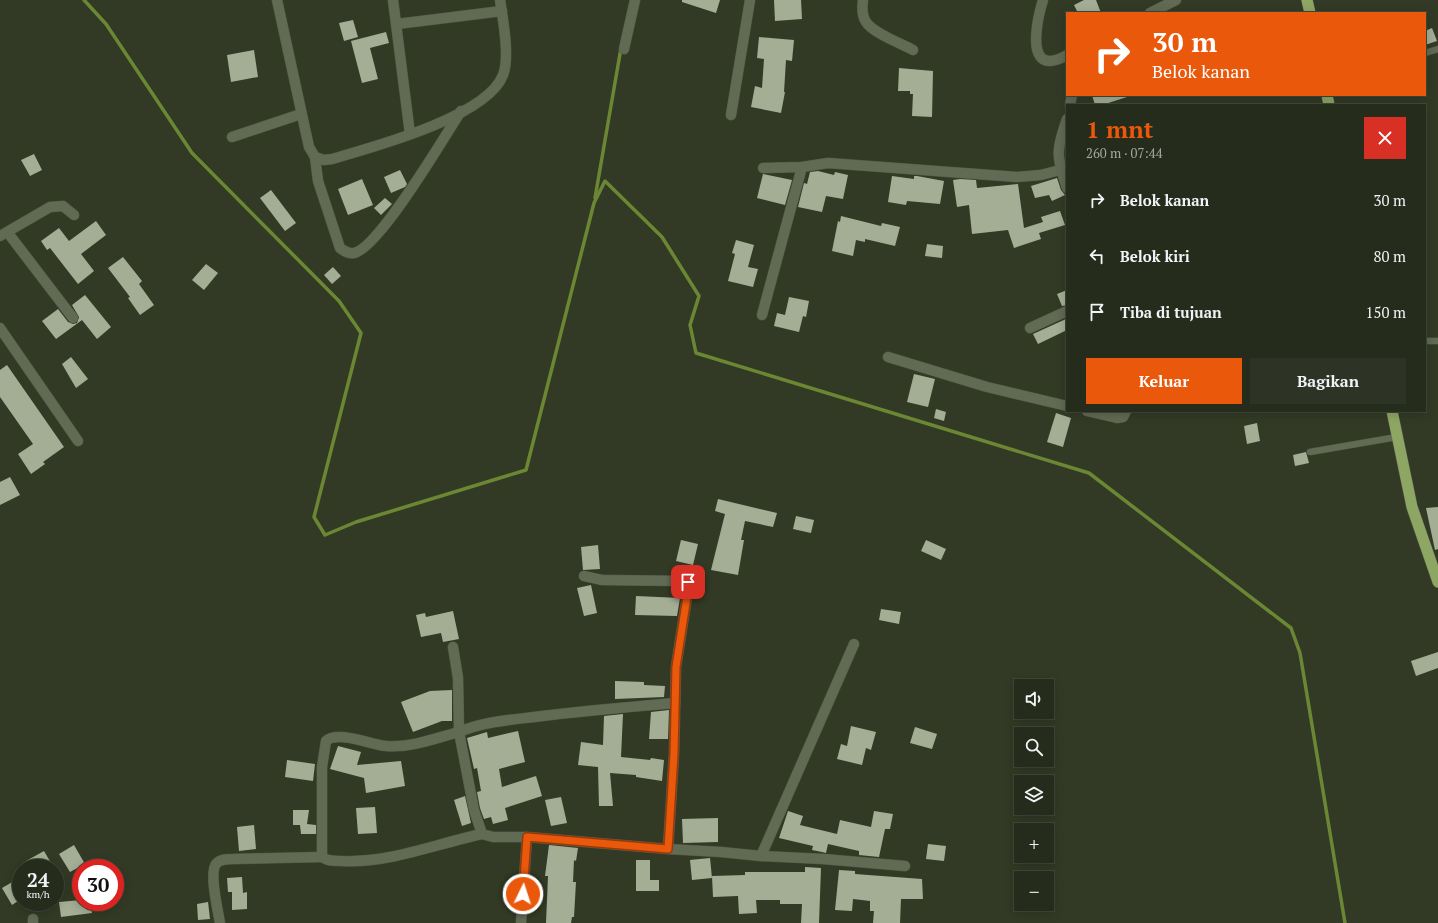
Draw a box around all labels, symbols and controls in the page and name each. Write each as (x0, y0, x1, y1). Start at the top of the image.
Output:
text: 30 m (1152, 23, 1217, 60)
icon: right (1086, 28, 1138, 80)
text: Belok kanan (1152, 59, 1250, 83)
text: 1 mnt (1086, 113, 1153, 145)
button: close (1364, 117, 1406, 159)
text: 260 m · 07:44 (1086, 144, 1163, 162)
icon: right (1086, 189, 1108, 211)
text: Belok kanan (1120, 190, 1209, 210)
text: 30 m (1373, 190, 1406, 210)
icon: left (1086, 245, 1108, 267)
text: Belok kiri (1120, 246, 1190, 266)
text: 80 m (1373, 246, 1406, 266)
icon: arrive (1086, 301, 1108, 323)
text: Tiba di tujuan (1120, 302, 1222, 322)
text: 150 m (1365, 302, 1406, 322)
button: Keluar (1086, 358, 1242, 404)
button: Bagikan (1250, 358, 1406, 404)
pin (671, 565, 705, 599)
icon: arrive (677, 571, 699, 593)
map controls (1014, 679, 1054, 911)
button: sound (1014, 679, 1054, 719)
button: search (1014, 727, 1054, 767)
button: layers (1014, 775, 1054, 815)
button: + (1014, 823, 1054, 863)
speed limit sign: 30 (72, 859, 124, 911)
text: 24 (27, 866, 49, 893)
button: − (1014, 871, 1054, 911)
position arrow (502, 873, 544, 915)
text: km/h (26, 888, 50, 901)

